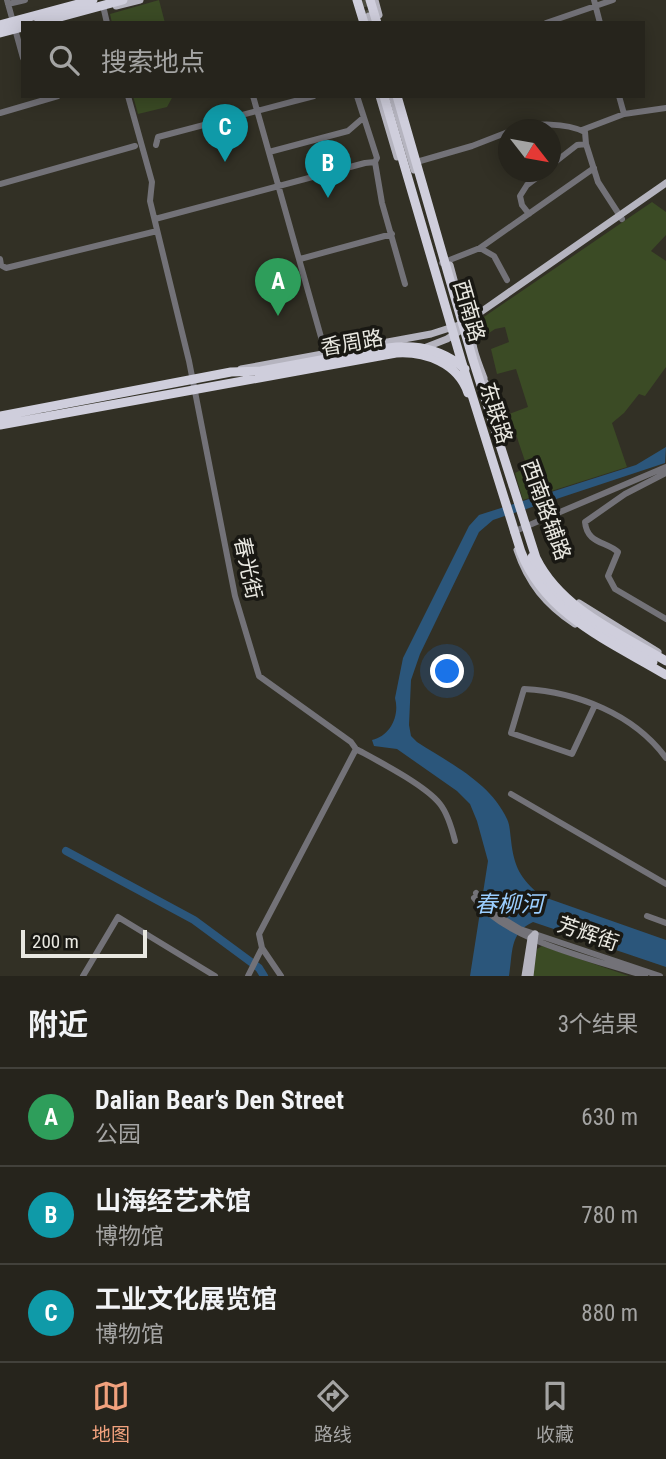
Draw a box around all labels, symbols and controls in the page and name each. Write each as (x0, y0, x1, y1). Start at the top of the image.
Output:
search box (21, 21, 645, 98)
icon: search (45, 41, 83, 79)
text: 搜索地点 (101, 47, 205, 77)
pin: C (202, 104, 248, 162)
north arrow (498, 119, 561, 182)
pin: B (305, 140, 351, 198)
pin: A (255, 258, 301, 316)
street label: 西南路 (449, 277, 489, 345)
street label: 香周路 (319, 326, 385, 360)
street label: 东联路 (475, 379, 517, 447)
street label: 西南路辅路 (517, 457, 575, 563)
street label: 春光街 (230, 535, 266, 601)
your location (430, 654, 464, 688)
water label: 春柳河 (475, 891, 548, 918)
street label: 芳辉街 (554, 912, 622, 956)
scale bar (21, 927, 147, 959)
text: 200 m (32, 930, 79, 953)
text: 附近 (28, 1007, 88, 1042)
text: 3个结果 (558, 1011, 638, 1038)
text: Dalian Bear’s Den Street (95, 1085, 344, 1115)
text: A (44, 1104, 58, 1131)
text: 630 m (581, 1104, 638, 1131)
text: 公园 (95, 1121, 141, 1148)
text: 山海经艺术馆 (95, 1186, 251, 1216)
text: B (45, 1202, 57, 1229)
text: 780 m (581, 1202, 638, 1229)
text: 博物馆 (95, 1223, 164, 1250)
text: 工业文化展览馆 (95, 1284, 277, 1314)
text: C (44, 1300, 58, 1327)
text: 880 m (581, 1300, 638, 1327)
text: 博物馆 (95, 1321, 164, 1348)
tab: 地图 (92, 1377, 130, 1446)
tab: 路线 (314, 1377, 352, 1446)
tab: 收藏 (536, 1377, 574, 1446)

